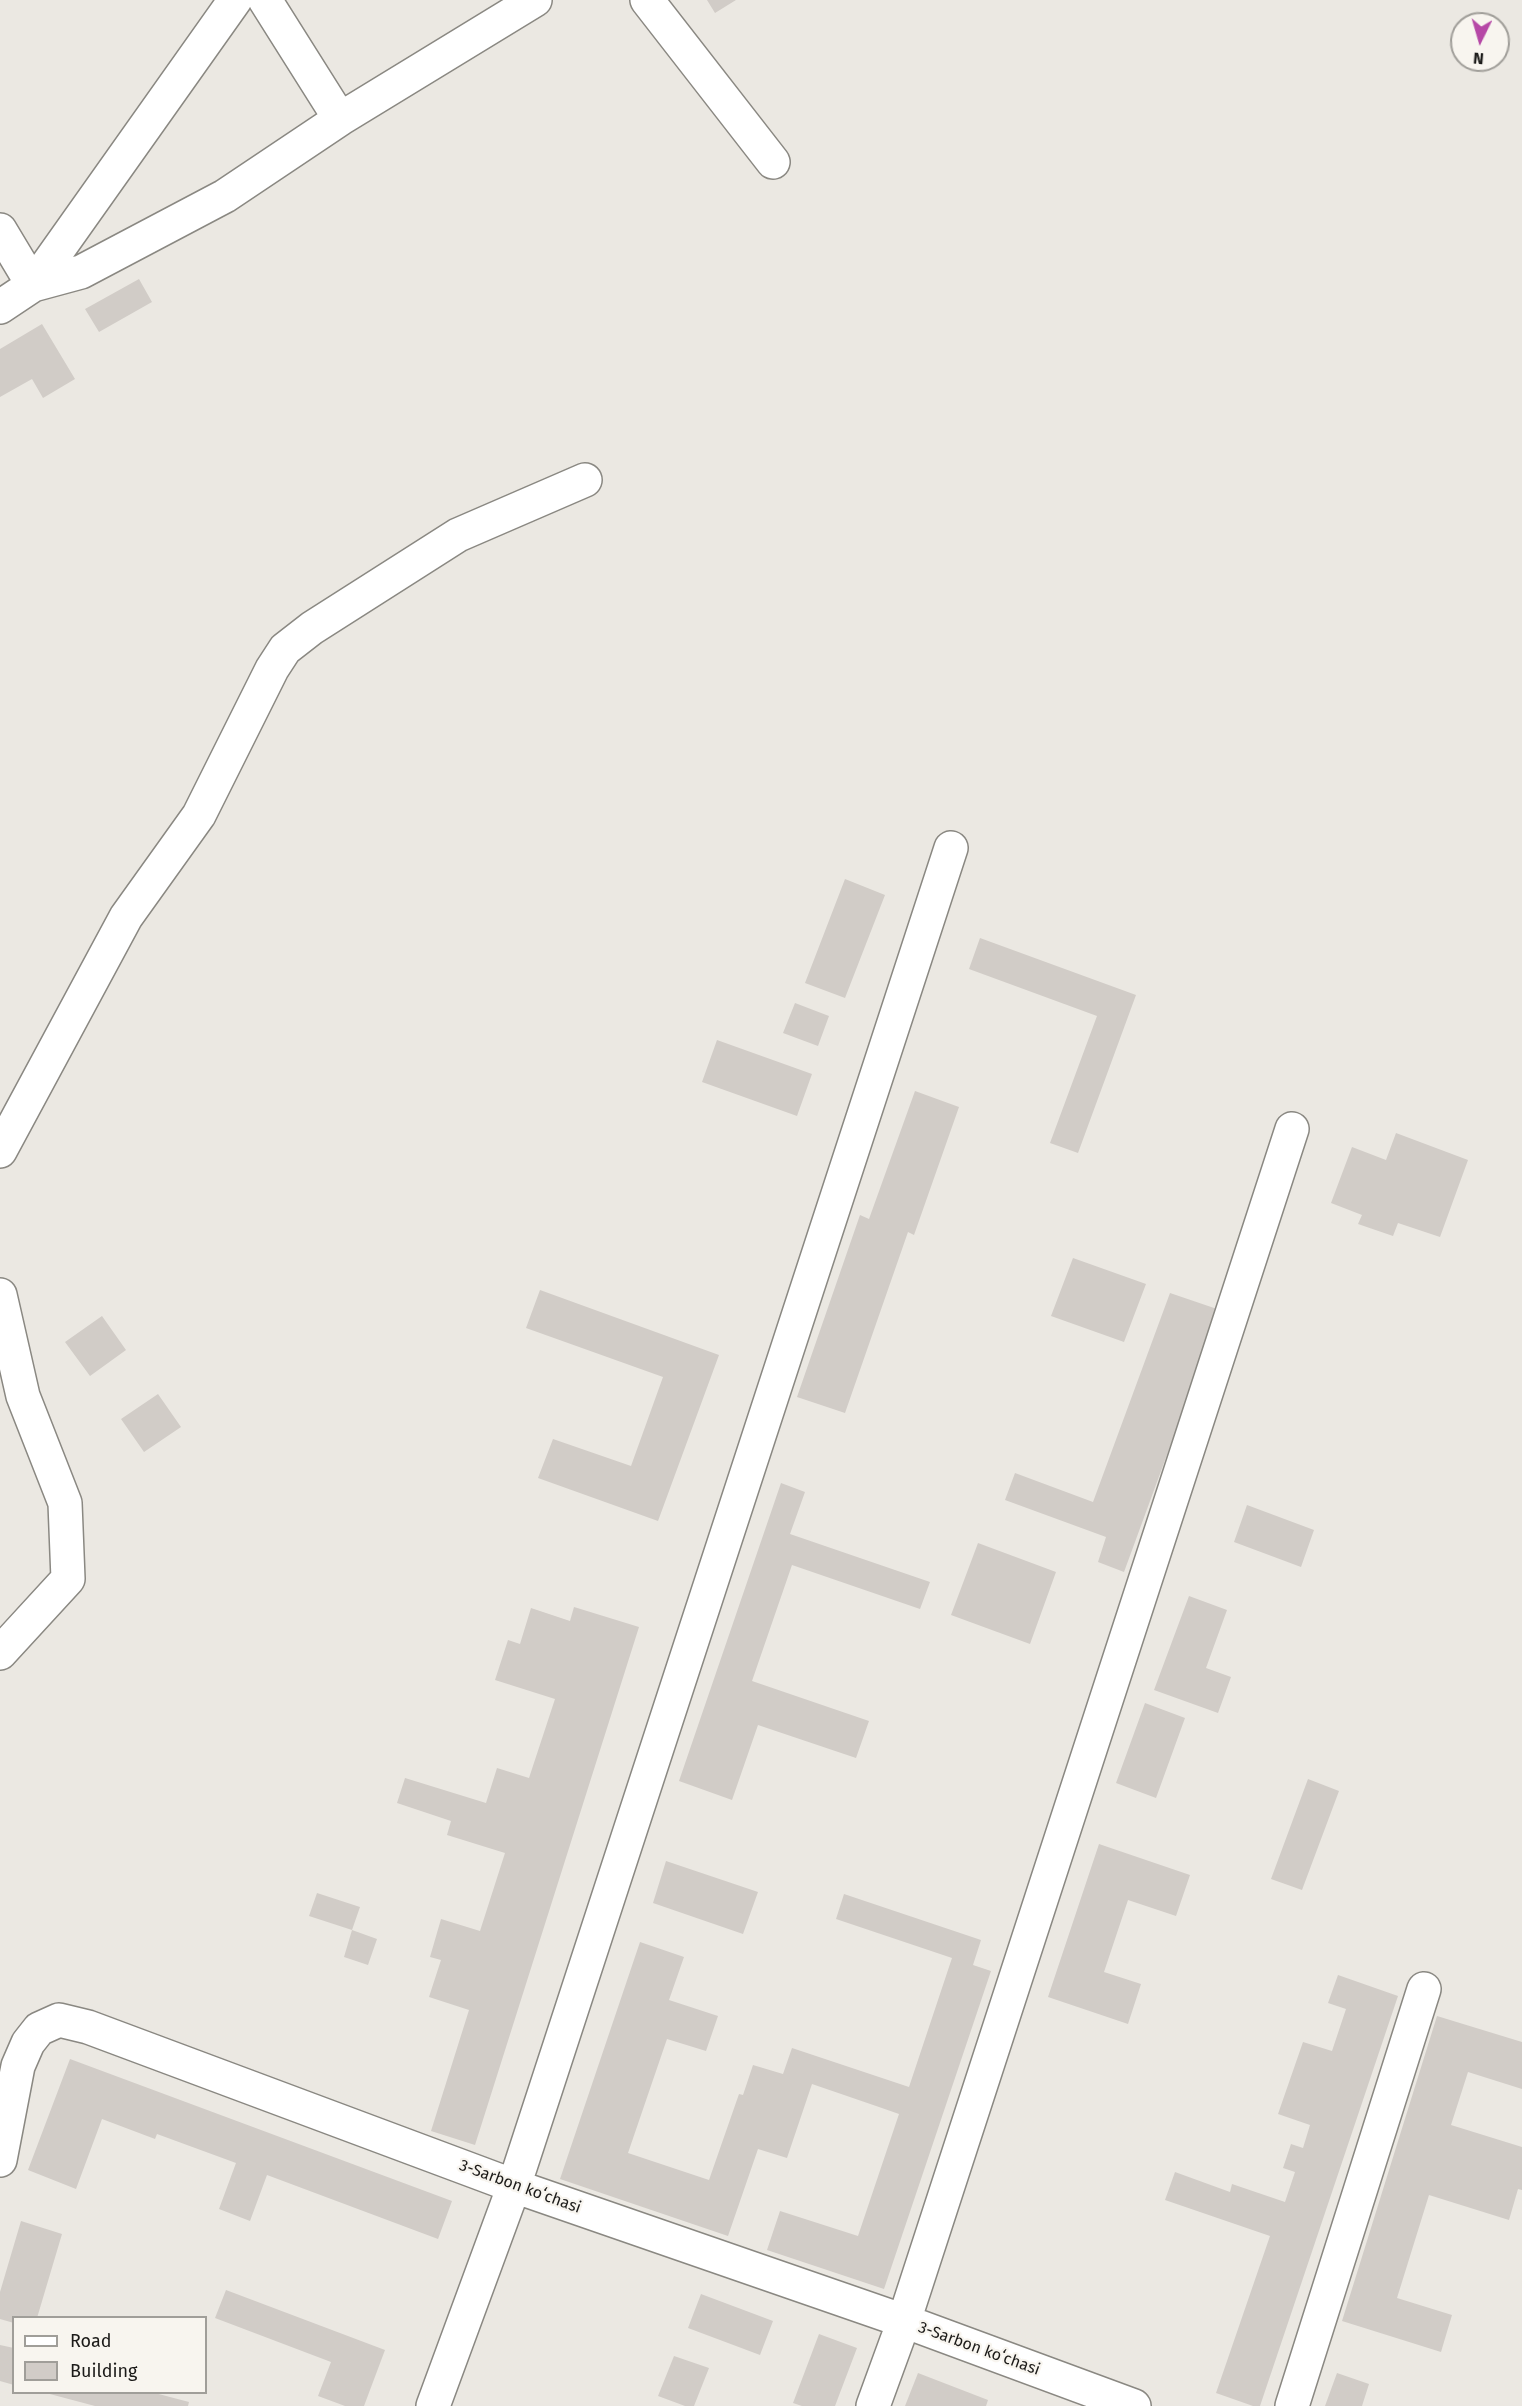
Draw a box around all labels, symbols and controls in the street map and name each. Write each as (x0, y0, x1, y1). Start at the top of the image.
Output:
north arrow (1450, 12, 1510, 72)
text: N (1472, 49, 1485, 68)
street label: 3-Sarbon koʻchasi (457, 2156, 583, 2218)
legend (12, 2316, 207, 2394)
street label: 3-Sarbon koʻchasi (916, 2318, 1042, 2380)
text: Road (70, 2330, 112, 2352)
text: Building (70, 2360, 137, 2382)

